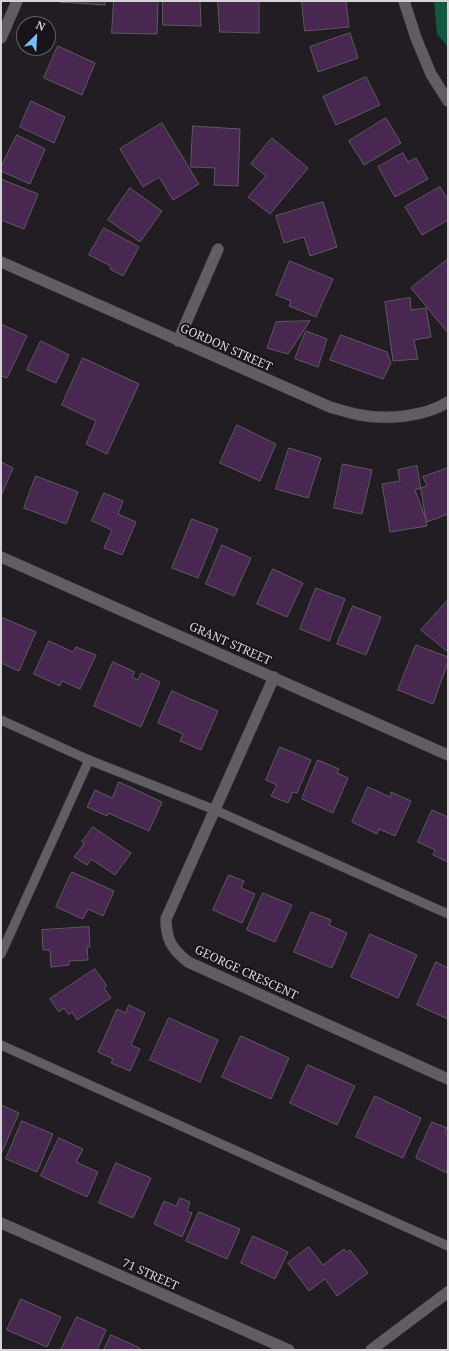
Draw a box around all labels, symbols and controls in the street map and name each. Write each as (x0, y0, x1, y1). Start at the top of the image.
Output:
north arrow (16, 16, 56, 56)
text: N (34, 17, 48, 34)
street label: GORDON STREET (178, 321, 274, 375)
street label: GRANT STREET (187, 619, 273, 669)
street label: GEORGE CRESCENT (192, 943, 300, 1003)
street label: 71 STREET (120, 1256, 180, 1294)

